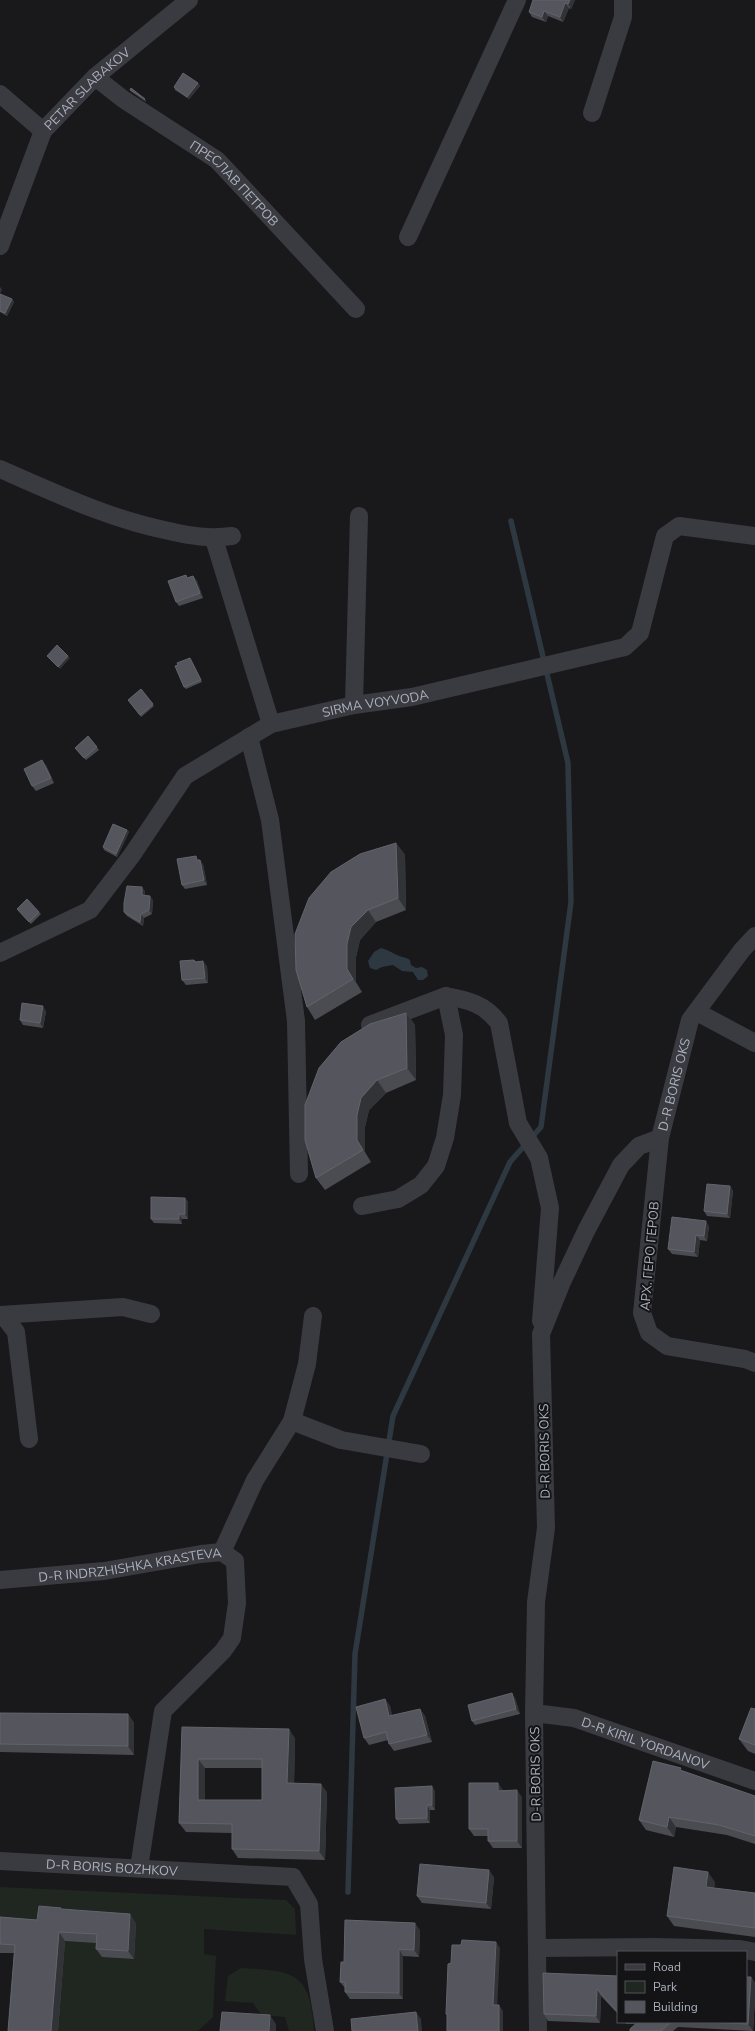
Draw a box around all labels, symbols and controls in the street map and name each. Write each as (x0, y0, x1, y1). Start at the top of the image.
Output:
street label: PETAR SLABAKOV (41, 44, 134, 135)
street label: ПРЕСЛАВ ПЕТРОВ (186, 137, 282, 231)
street label: SIRMA VOYVODA (320, 685, 431, 722)
street label: D-R BORIS OKS (654, 1036, 695, 1133)
street label: АРХ. ГЕРО ГЕРОВ (636, 1201, 664, 1312)
street label: D-R BORIS OKS (535, 1403, 555, 1499)
street label: D-R INDRZHISHKA KRASTEVA (38, 1544, 223, 1587)
street label: D-R KIRIL YORDANOV (579, 1713, 712, 1774)
street label: D-R BORIS OKS (526, 1726, 546, 1822)
street label: D-R BORIS BOZHKOV (45, 1856, 178, 1881)
legend (617, 1951, 747, 2023)
text: Road (653, 1959, 681, 1975)
text: Park (653, 1979, 678, 1995)
text: Building (653, 1999, 698, 2015)

